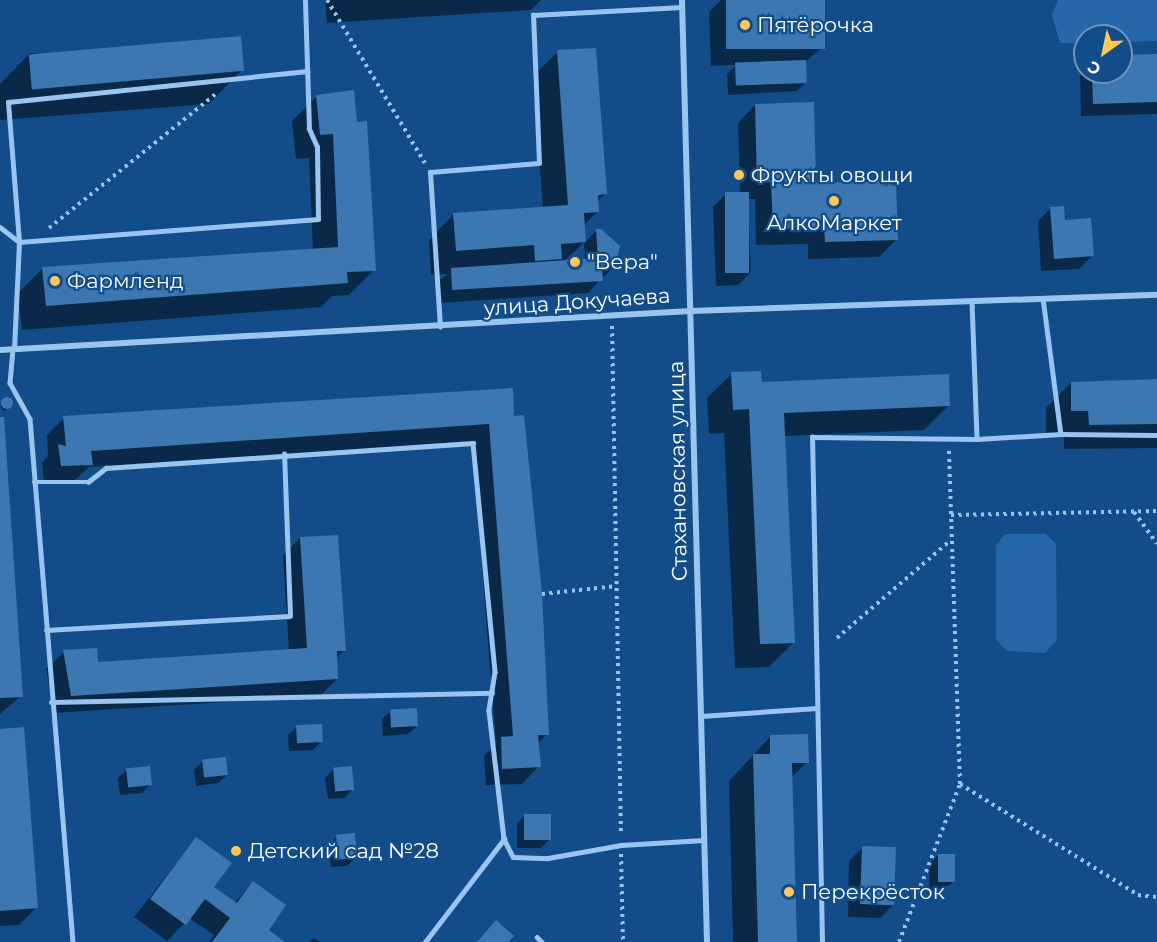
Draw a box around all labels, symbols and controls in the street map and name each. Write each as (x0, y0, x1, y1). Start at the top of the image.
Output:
place label: Пятёрочка (757, 12, 874, 38)
marker: Пятёрочка (738, 18, 752, 32)
north arrow (1073, 24, 1133, 84)
text: С (1084, 57, 1104, 79)
place label: Фрукты овощи (751, 162, 913, 188)
marker: Фрукты овощи (732, 168, 746, 182)
marker: АлкоМаркет (827, 194, 841, 208)
place label: АлкоМаркет (766, 210, 902, 236)
place label: "Вера" (587, 249, 658, 275)
marker: "Вера" (568, 255, 582, 269)
place label: Фармленд (67, 268, 184, 294)
marker: Фармленд (48, 274, 62, 288)
street label: улица Докучаева (483, 283, 671, 321)
street label: Стахановская улица (663, 361, 693, 581)
place label: Детский сад №28 (248, 838, 439, 864)
marker: Детский сад №28 (229, 844, 243, 858)
place label: Перекрёсток (801, 879, 945, 905)
marker: Перекрёсток (782, 885, 796, 899)

